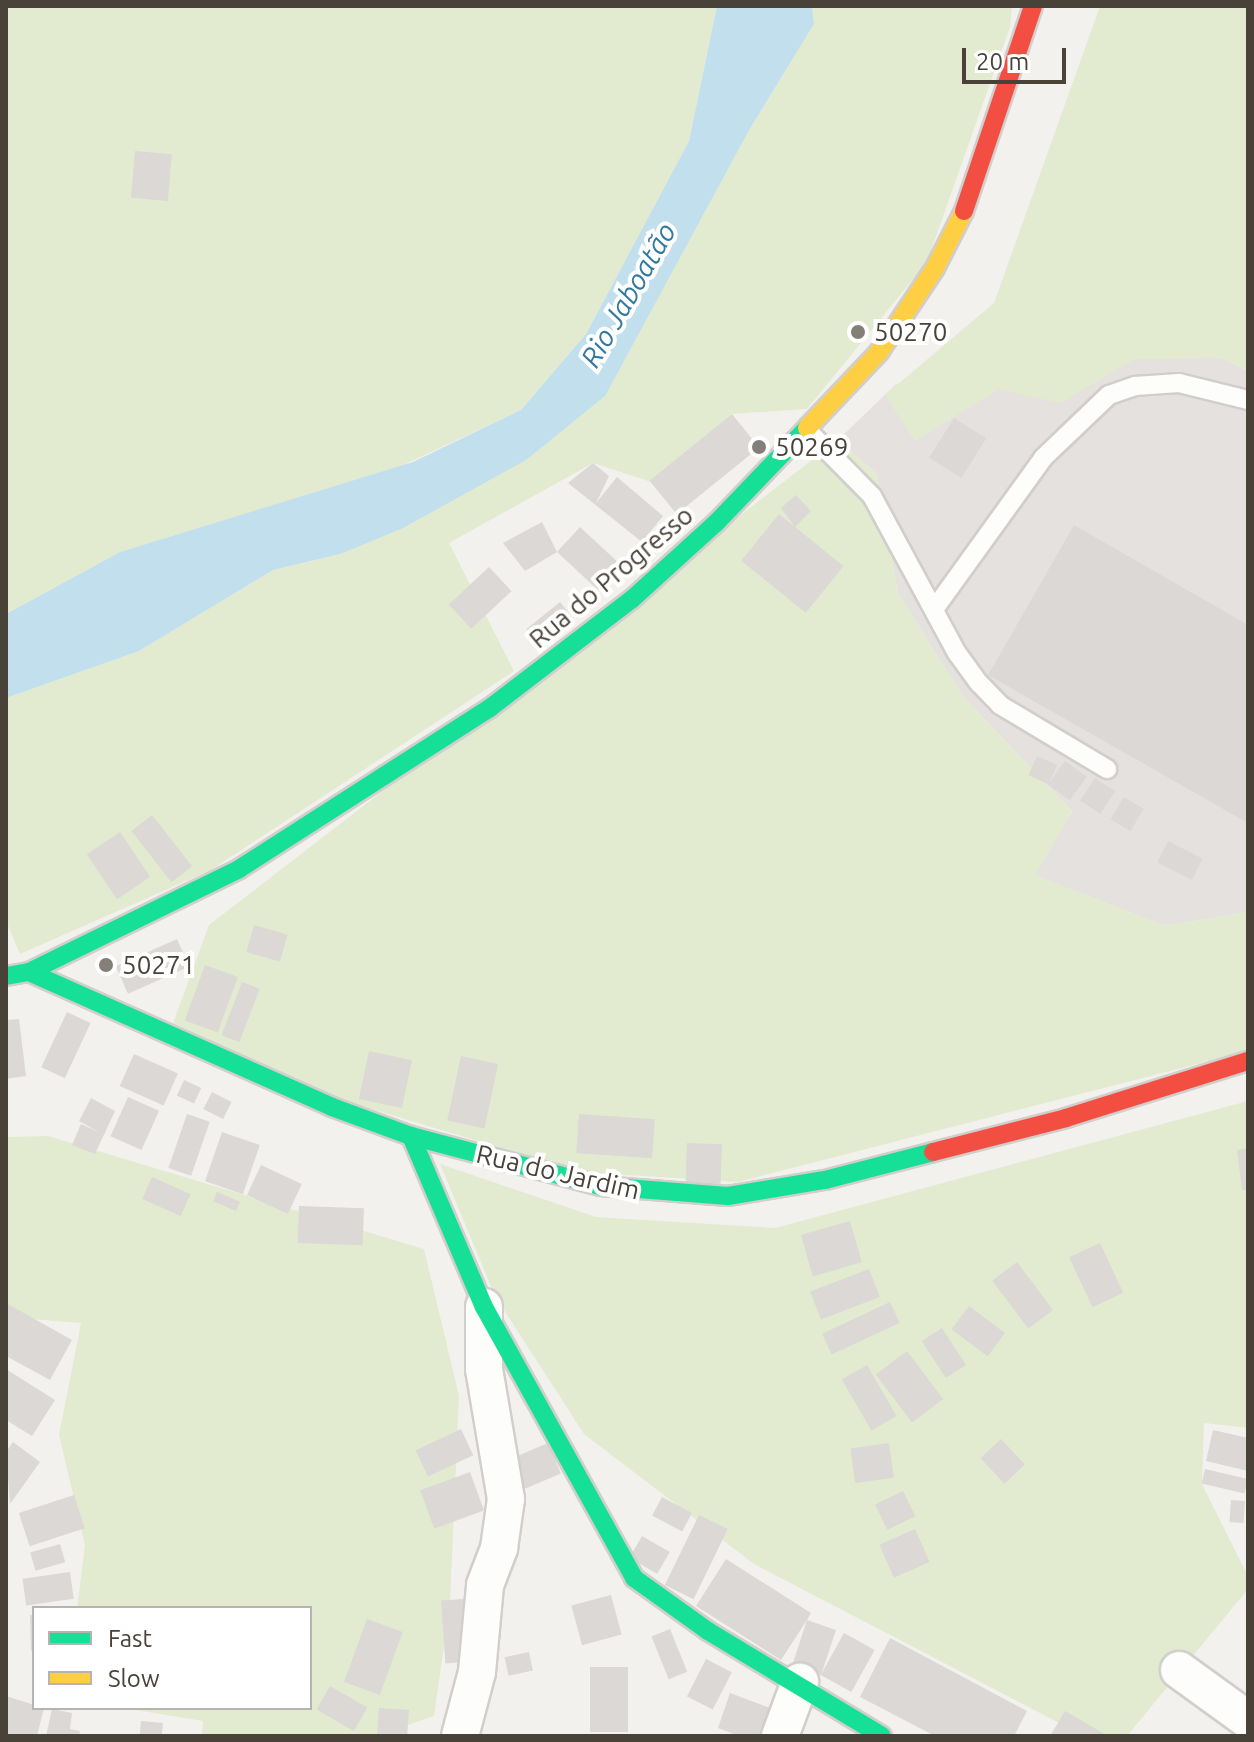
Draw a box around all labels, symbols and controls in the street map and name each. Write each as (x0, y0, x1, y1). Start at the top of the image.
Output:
scale bar (966, 32, 1070, 82)
text: 20 m (976, 48, 1029, 75)
water label: Rio Jaboatão (573, 217, 683, 373)
place label: 50270 (874, 316, 947, 348)
marker: 50270 (849, 323, 867, 341)
place label: 50269 (775, 431, 848, 463)
marker: 50269 (750, 438, 768, 456)
street label: Rua do Progresso (523, 499, 699, 655)
place label: 50271 (122, 949, 195, 981)
marker: 50271 (97, 956, 115, 974)
street label: Rua do Jardim (473, 1138, 643, 1206)
legend (32, 1606, 312, 1710)
text: Fast (108, 1625, 152, 1652)
text: Slow (108, 1665, 160, 1692)

